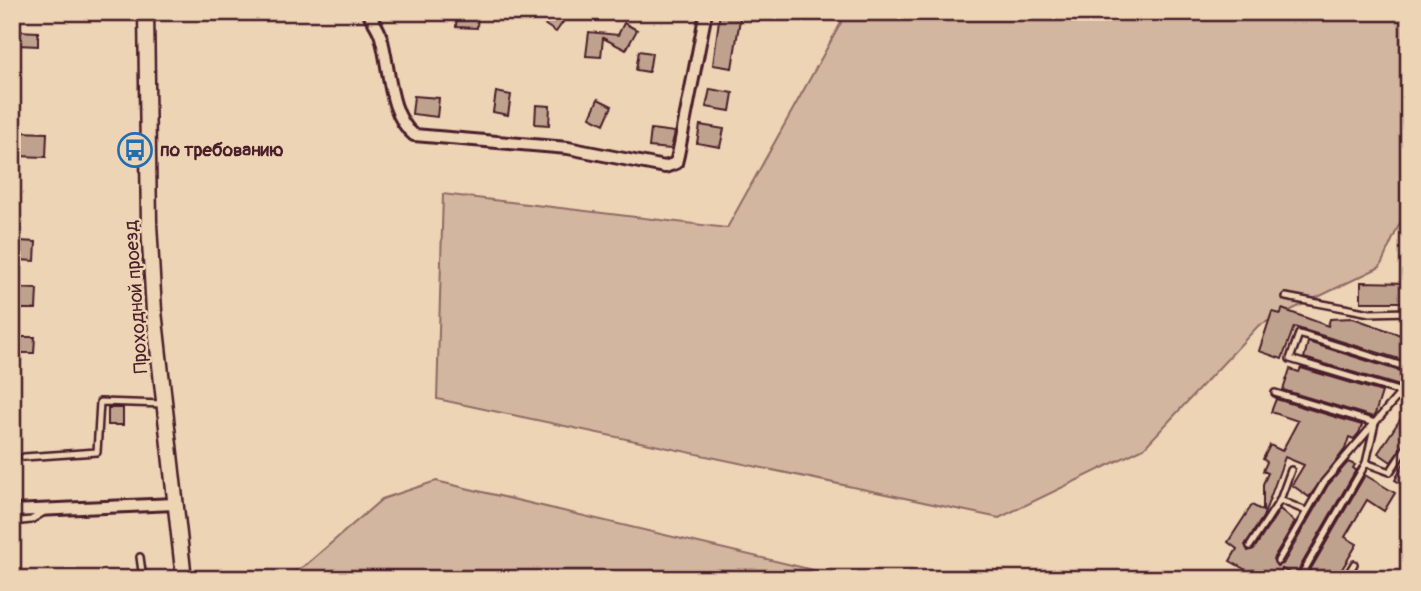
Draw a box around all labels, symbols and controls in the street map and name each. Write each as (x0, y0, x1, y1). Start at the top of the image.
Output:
bus stop icon: по требованию (116, 131, 154, 169)
place label: по требованию (160, 138, 284, 162)
street label: Проходной проезд (119, 219, 153, 374)

